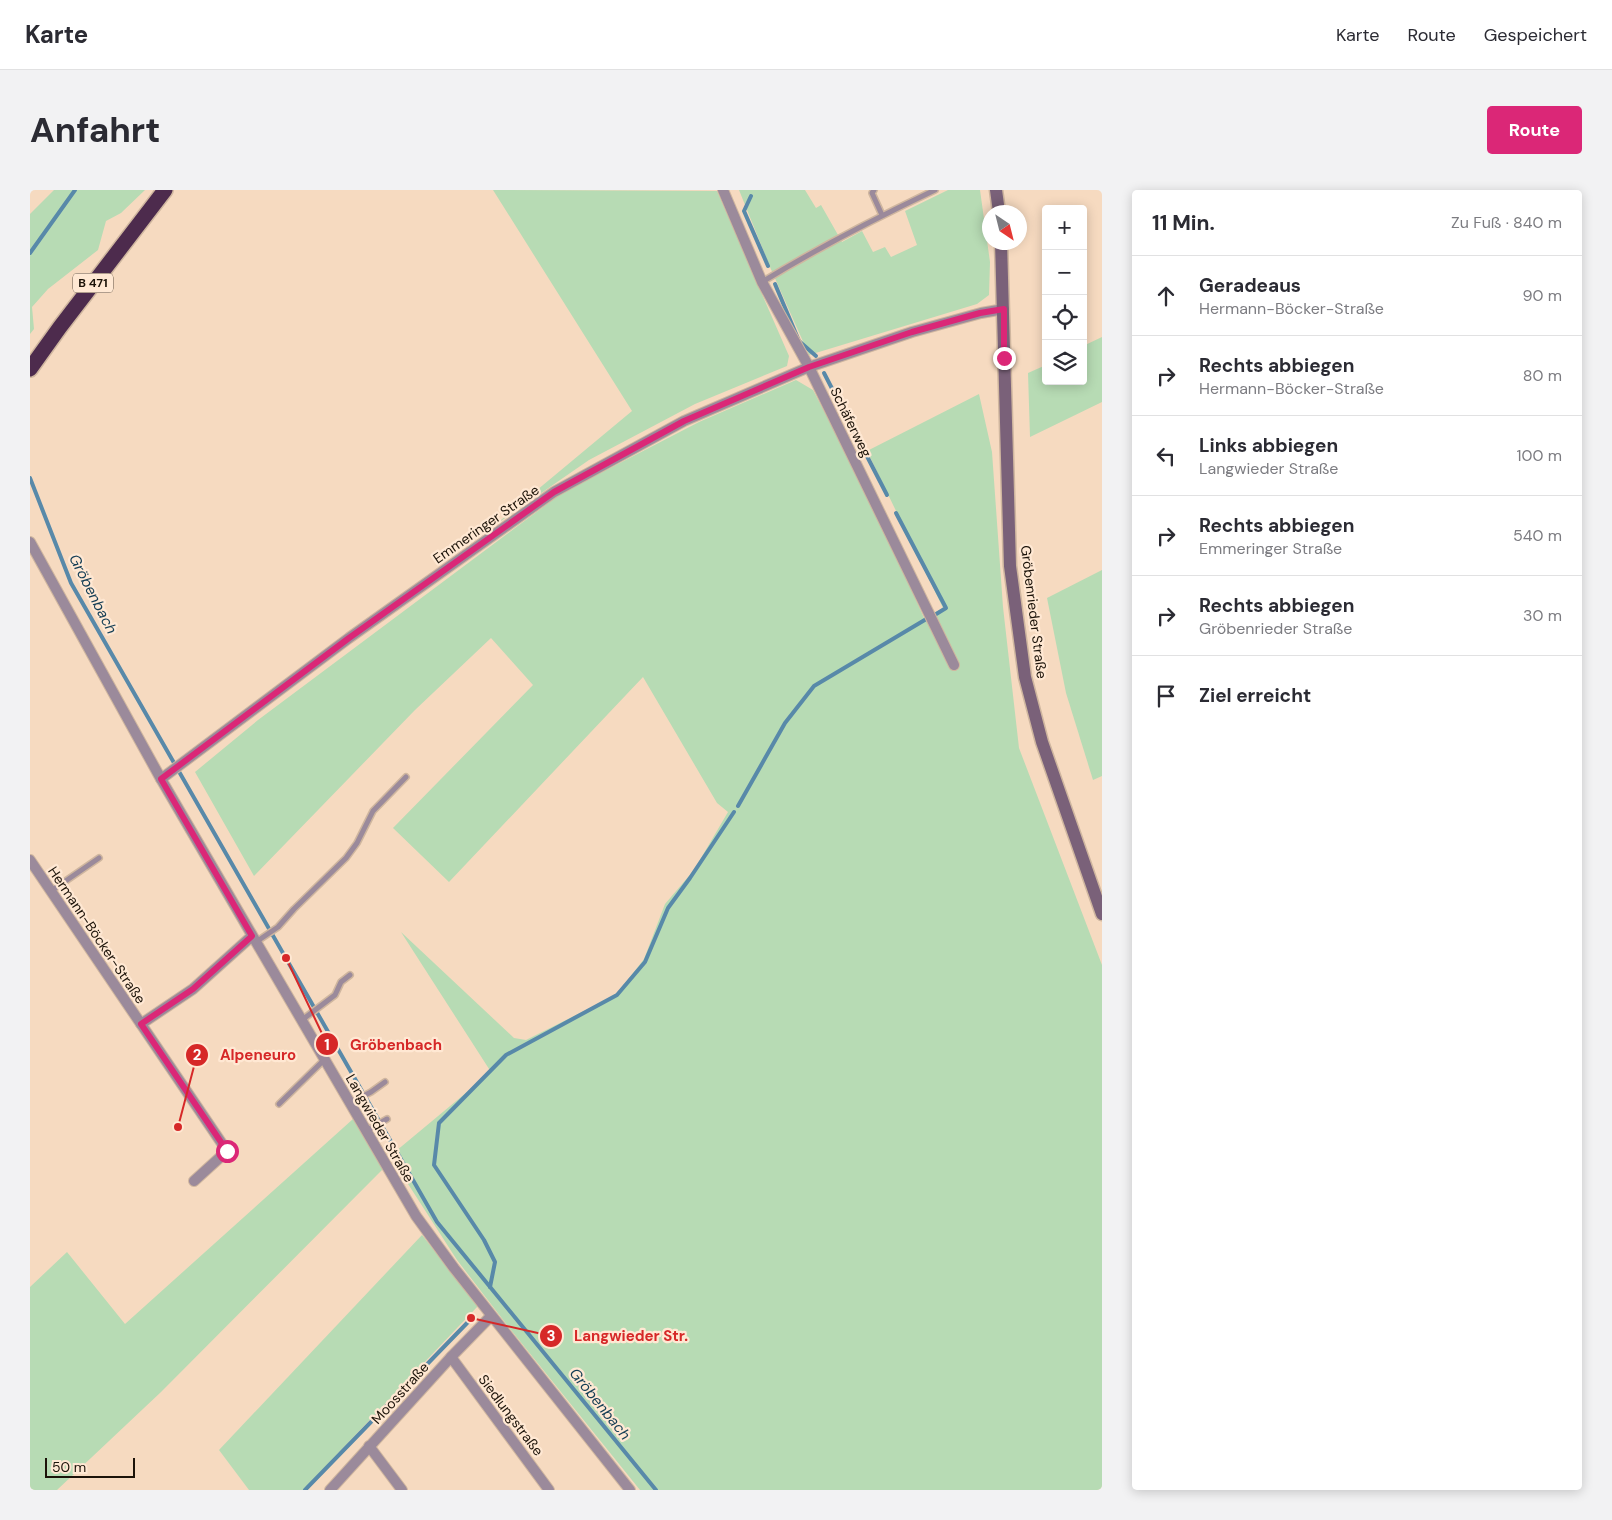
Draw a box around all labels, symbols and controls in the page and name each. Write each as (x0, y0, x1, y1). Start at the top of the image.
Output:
text: Karte (25, 19, 88, 50)
text: Karte (1336, 23, 1380, 47)
text: Route (1408, 23, 1456, 47)
text: Gespeichert (1484, 23, 1587, 47)
button: Route (1487, 106, 1582, 154)
text: Anfahrt (30, 107, 160, 153)
north arrow (982, 205, 1027, 250)
map controls (1042, 205, 1087, 385)
button: + (1042, 205, 1087, 250)
text: 11 Min. (1152, 209, 1215, 237)
text: Zu Fuß · 840 m (1451, 212, 1562, 233)
button: − (1042, 250, 1087, 295)
text: Geradeaus (1199, 273, 1301, 298)
road number: B 471 (73, 274, 113, 292)
icon: ahead (1152, 282, 1180, 310)
text: 90 m (1522, 285, 1562, 306)
button: locate (1042, 295, 1087, 340)
text: Hermann-Böcker-Straße (1199, 298, 1384, 319)
button: layers (1042, 340, 1087, 385)
route end (993, 347, 1016, 370)
text: Rechts abbiegen (1199, 353, 1354, 378)
icon: right (1152, 362, 1180, 390)
text: 80 m (1523, 365, 1562, 386)
text: Hermann-Böcker-Straße (1199, 378, 1384, 399)
street label: Schäferweg (826, 384, 876, 460)
text: Links abbiegen (1199, 433, 1338, 458)
icon: left (1152, 442, 1180, 470)
text: 100 m (1517, 445, 1562, 466)
text: Langwieder Straße (1199, 458, 1338, 479)
street label: Emmeringer Straße (430, 481, 542, 567)
text: Rechts abbiegen (1199, 513, 1354, 538)
icon: right (1152, 522, 1180, 550)
text: 540 m (1513, 525, 1562, 546)
text: Emmeringer Straße (1199, 538, 1342, 559)
street label: Gröbenrieder Straße (1017, 544, 1051, 680)
water label: Gröbenbach (64, 551, 122, 638)
text: Rechts abbiegen (1199, 593, 1354, 618)
icon: right (1152, 602, 1180, 630)
text: 30 m (1523, 605, 1562, 626)
text: Gröbenrieder Straße (1199, 618, 1352, 639)
icon: arrive (1152, 682, 1180, 710)
text: Ziel erreicht (1199, 683, 1311, 708)
street label: Hermann-Böcker-Straße (44, 863, 150, 1007)
callout: Gröbenbach (315, 1029, 452, 1059)
text: 1 (324, 1035, 330, 1055)
text: Gröbenbach (350, 1035, 442, 1055)
callout: Alpeneuro (185, 1040, 306, 1070)
text: 2 (193, 1045, 202, 1065)
text: Alpeneuro (220, 1045, 296, 1065)
street label: Langwieder Straße (342, 1071, 418, 1185)
route start (216, 1140, 239, 1163)
callout: Langwieder Str. (539, 1321, 698, 1351)
text: 3 (546, 1326, 556, 1346)
text: Langwieder Str. (574, 1326, 688, 1346)
street label: Moosstraße (367, 1358, 433, 1428)
water label: Gröbenbach (565, 1364, 635, 1444)
street label: Siedlungstraße (475, 1371, 547, 1459)
scale bar (45, 1455, 135, 1478)
text: 50 m (52, 1458, 86, 1476)

